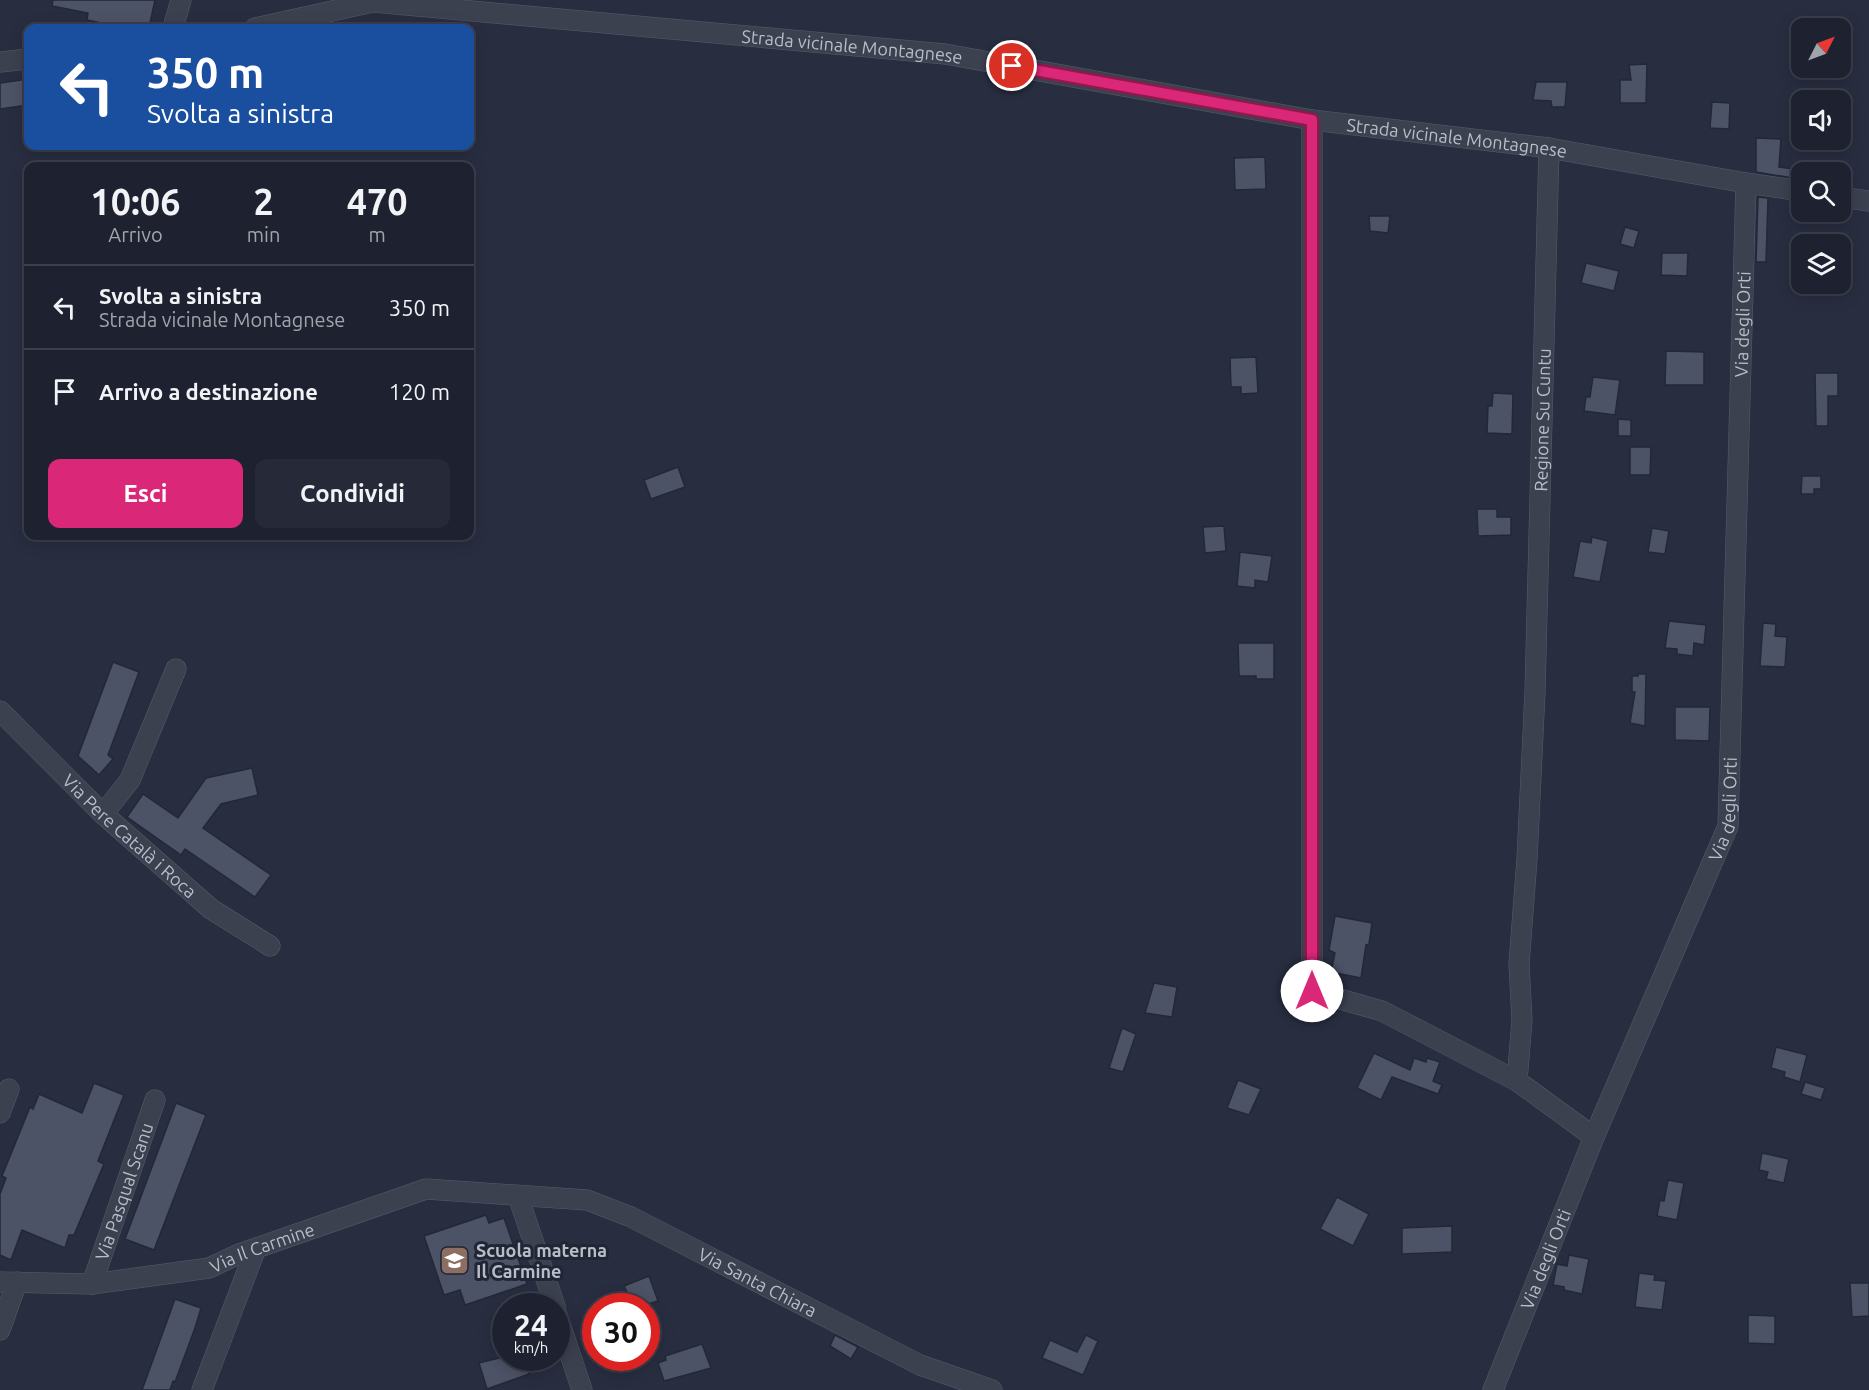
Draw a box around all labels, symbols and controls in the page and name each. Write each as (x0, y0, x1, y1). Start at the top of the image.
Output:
north arrow (1791, 18, 1851, 78)
map controls (1791, 18, 1851, 294)
street label: Strada vicinale Montagnese (741, 26, 964, 67)
pin (986, 40, 1037, 91)
icon: left (48, 48, 126, 126)
text: 350 m (147, 49, 264, 96)
icon: arrive (995, 49, 1028, 82)
button: sound (1791, 90, 1851, 150)
text: Svolta a sinistra (147, 98, 334, 128)
street label: Strada vicinale Montagnese (1346, 114, 1569, 161)
button: search (1791, 162, 1851, 222)
text: 10:06 (90, 181, 180, 222)
text: 2 (253, 181, 274, 222)
text: 470 (347, 181, 408, 222)
text: Arrivo (108, 223, 163, 246)
text: min (247, 223, 280, 246)
text: m (369, 223, 386, 246)
button: layers (1791, 234, 1851, 294)
street label: Via degli Orti (1731, 271, 1754, 378)
text: Svolta a sinistra (99, 283, 262, 308)
icon: left (48, 291, 81, 324)
text: 350 m (389, 295, 450, 320)
text: Strada vicinale Montagnese (99, 308, 345, 331)
street label: Regione Su Cuntu (1530, 348, 1554, 492)
icon: arrive (48, 375, 81, 408)
text: Arrivo a destinazione (99, 379, 318, 404)
text: 120 m (389, 379, 450, 404)
button: Esci (48, 459, 243, 528)
button: Condividi (255, 459, 450, 528)
street label: Via degli Orti (1704, 757, 1740, 864)
street label: Via Pere Català i Roca (59, 770, 201, 902)
position arrow (1280, 959, 1344, 1023)
street label: Via Pasqual Scanu (91, 1120, 157, 1263)
street label: Via degli Orti (1516, 1206, 1574, 1312)
street label: Via Il Carmine (206, 1219, 317, 1276)
place label: Scuola materna Il Carmine (476, 1240, 607, 1281)
street label: Via Santa Chiara (695, 1243, 820, 1320)
school or university icon: Scuola materna Il Carmine (439, 1244, 471, 1276)
speed limit sign: 30 (582, 1293, 660, 1371)
text: 24 (514, 1308, 548, 1342)
text: km/h (514, 1339, 548, 1356)

